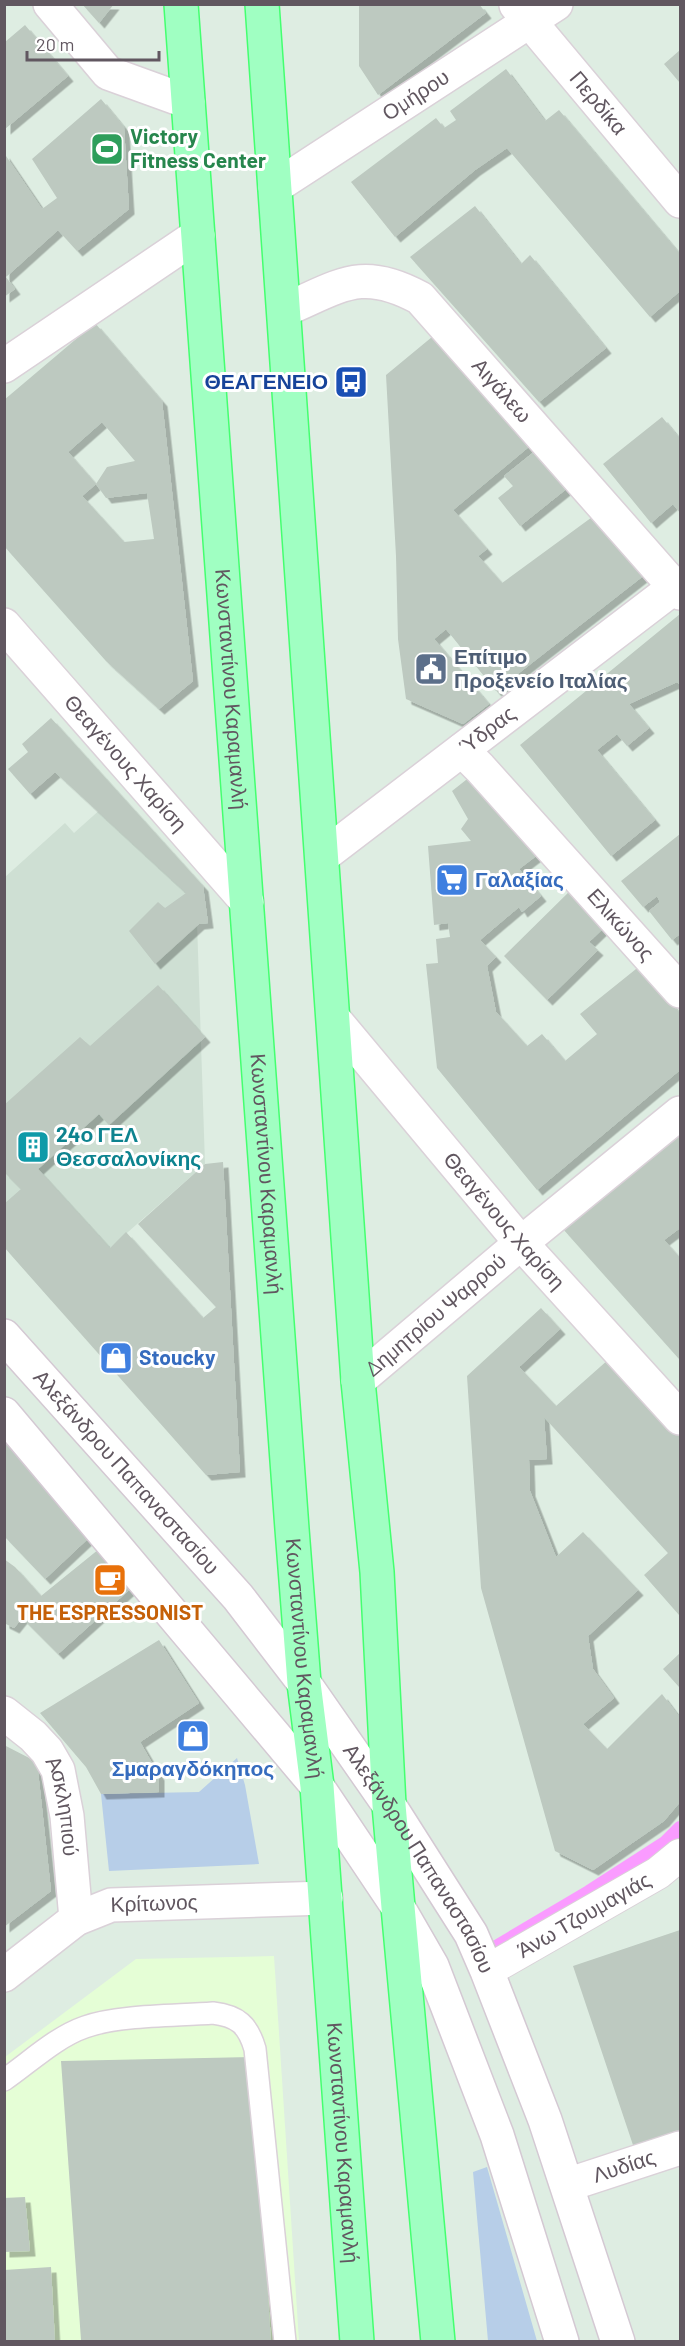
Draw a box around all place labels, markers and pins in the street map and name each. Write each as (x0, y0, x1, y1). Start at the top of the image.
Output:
place label: Victory Fitness Center (130, 123, 266, 172)
sports icon: Victory Fitness Center (89, 131, 125, 167)
bus stop icon: ΘΕΑΓΕΝΕΙΟ (333, 364, 369, 400)
place label: ΘΕΑΓΕΝΕΙΟ (205, 368, 328, 393)
place label: Επίτιμο Προξενείο Ιταλίας (454, 643, 628, 693)
public building icon: Επίτιμο Προξενείο Ιταλίας (413, 651, 449, 687)
supermarket icon: Γαλαξίας (434, 862, 470, 898)
place label: Γαλαξίας (475, 866, 564, 892)
place label: 24ο ΓΕΛ Θεσσαλονίκης (56, 1121, 201, 1171)
building icon: 24ο ΓΕΛ Θεσσαλονίκης (15, 1129, 51, 1165)
shop icon: Stoucky (98, 1340, 134, 1376)
place label: Stoucky (139, 1344, 216, 1369)
cafe icon: THE ESPRESSONIST (92, 1562, 128, 1598)
place label: THE ESPRESSONIST (17, 1599, 203, 1624)
shop icon: Σμαραγδόκηπος (175, 1718, 211, 1754)
place label: Σμαραγδόκηπος (112, 1755, 274, 1781)

